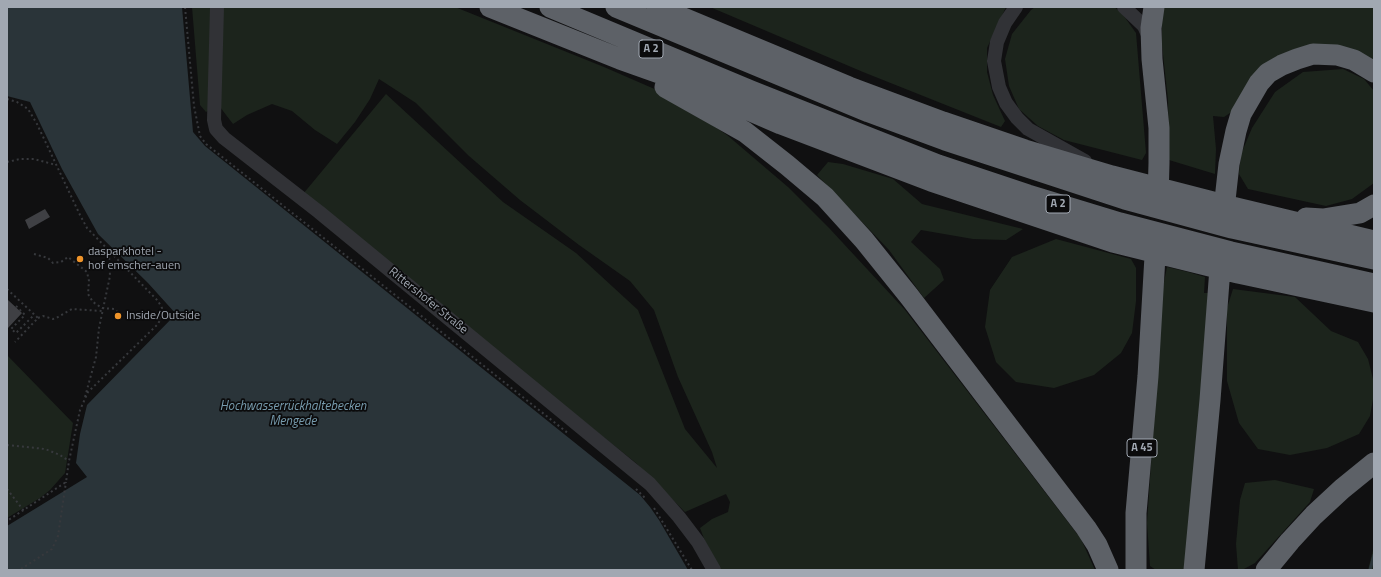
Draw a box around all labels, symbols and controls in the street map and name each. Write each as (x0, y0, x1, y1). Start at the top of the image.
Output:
road number: A 2 (639, 40, 663, 58)
road number: A 2 (1046, 195, 1070, 213)
place label: dasparkhotel - hof emscher-auen (88, 245, 180, 273)
marker: dasparkhotel - hof emscher-auen (75, 254, 85, 264)
street label: Rittershofer Straße (386, 265, 470, 337)
place label: Inside/Outside (126, 309, 200, 323)
marker: Inside/Outside (113, 311, 123, 321)
water label: Hochwasserrückhaltebecken Mengede (220, 399, 366, 430)
road number: A 45 (1127, 439, 1157, 457)

